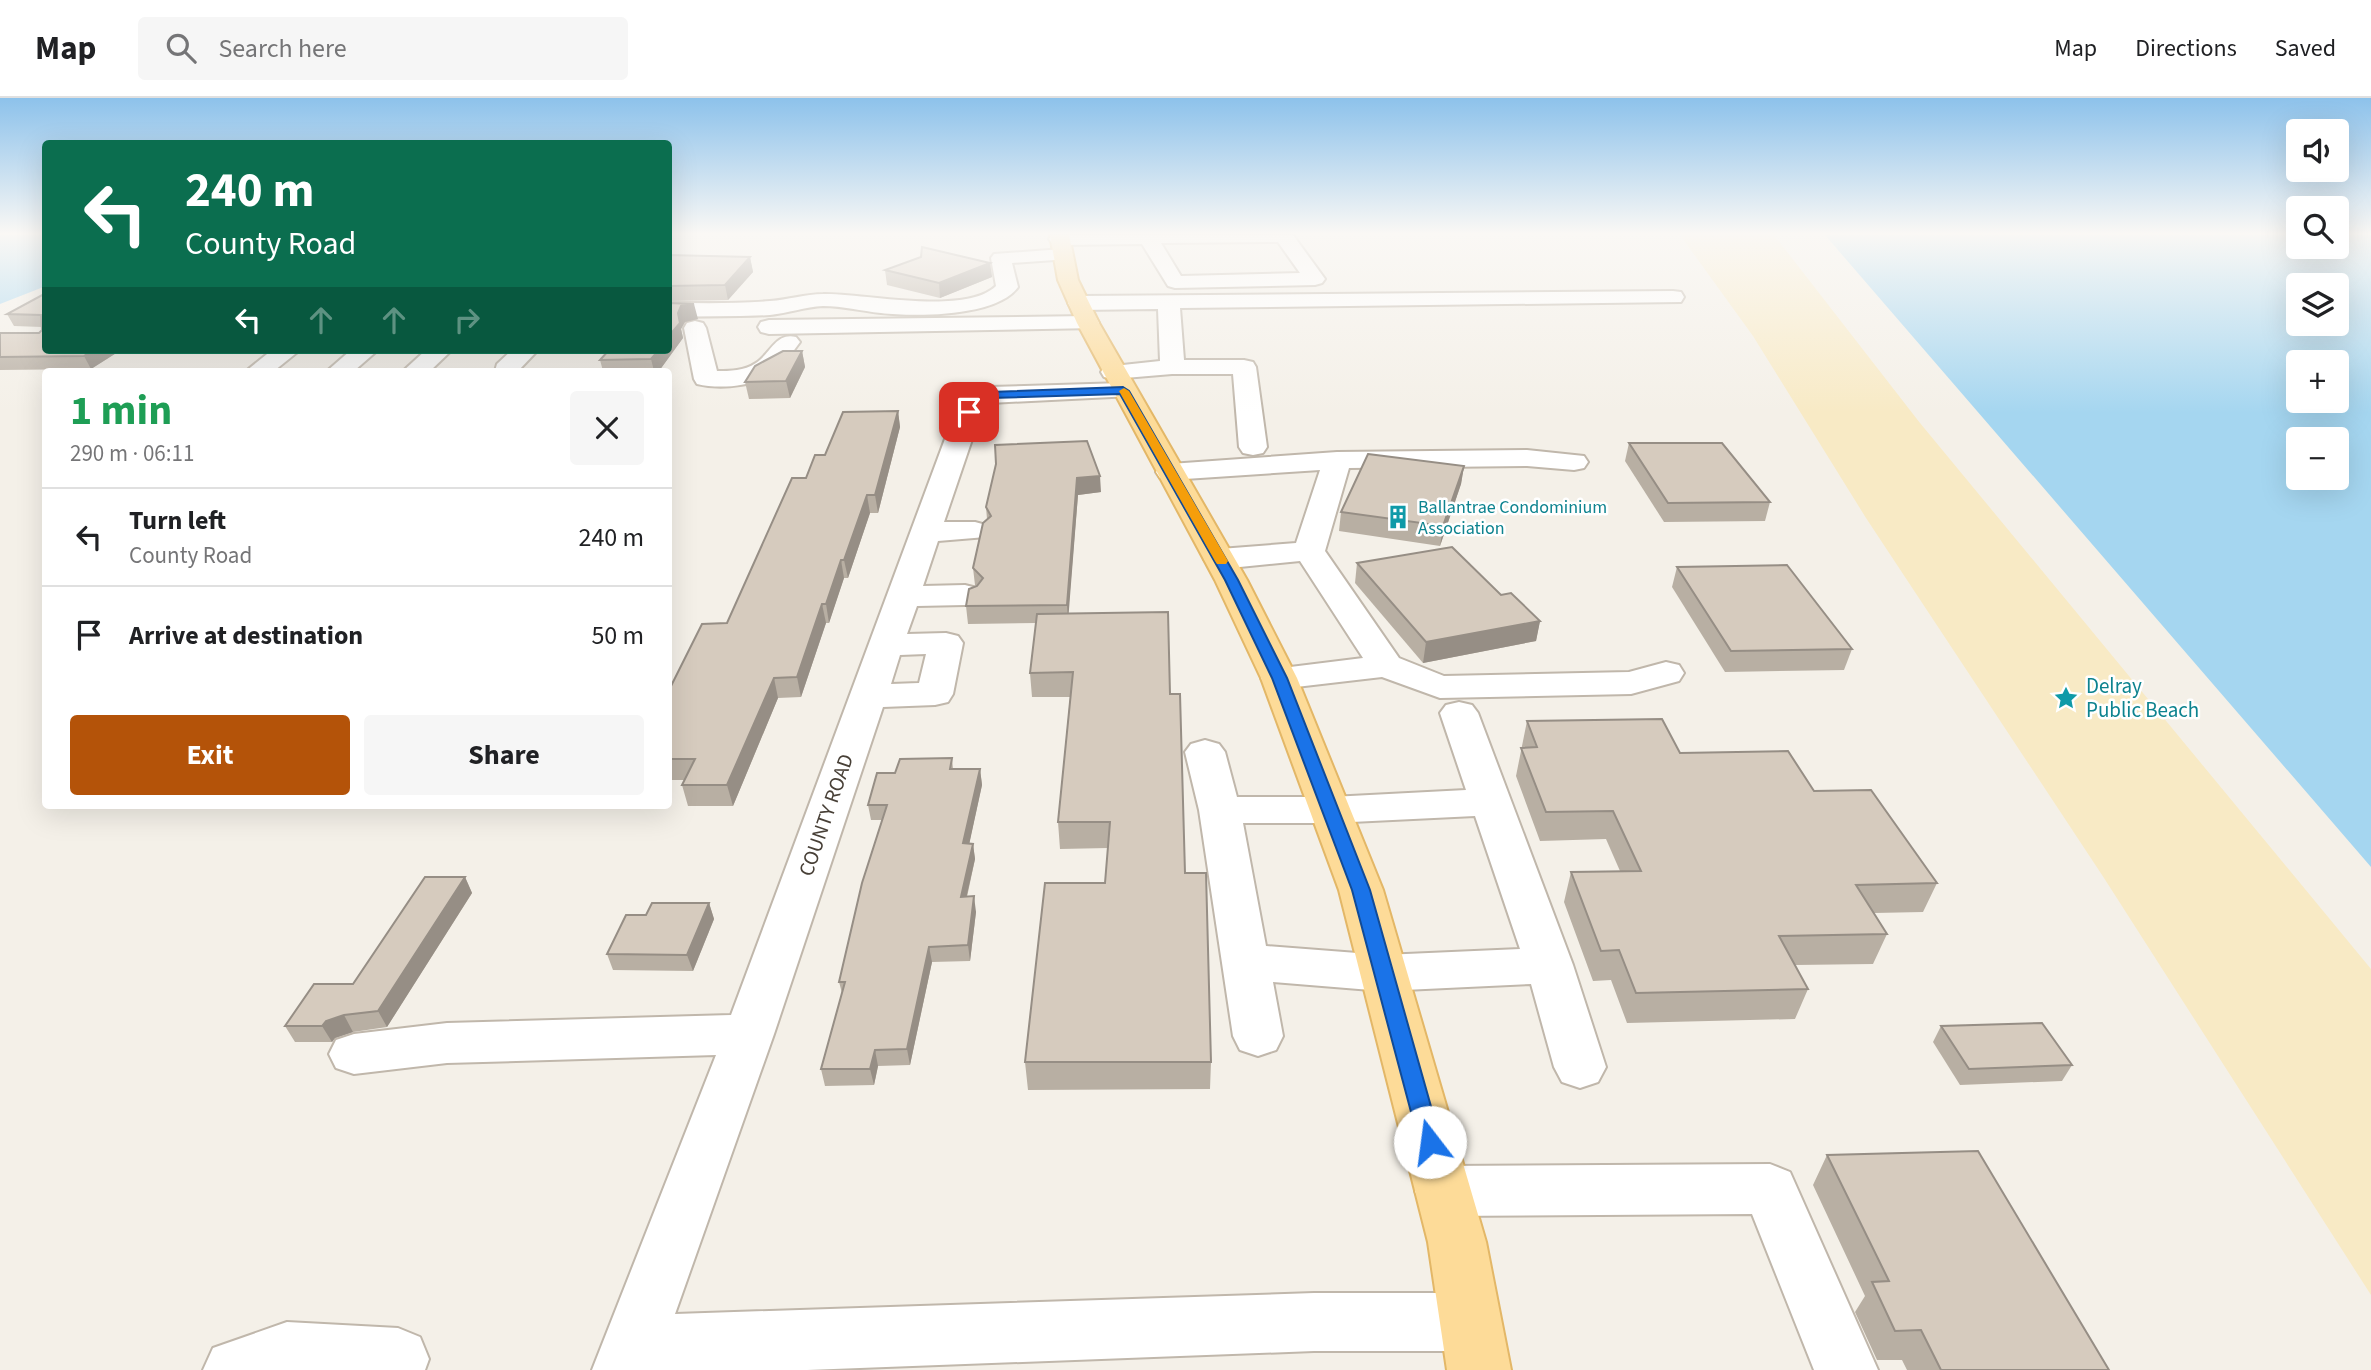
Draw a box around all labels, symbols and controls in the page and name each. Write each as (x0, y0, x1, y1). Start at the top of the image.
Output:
search box (138, 17, 628, 80)
text: Map (35, 25, 96, 72)
icon: search (162, 29, 200, 67)
text: Search here (218, 30, 347, 67)
text: Map (2054, 31, 2097, 66)
text: Directions (2135, 31, 2237, 66)
text: Saved (2275, 31, 2336, 66)
map controls (2286, 119, 2349, 490)
button: sound (2286, 119, 2349, 182)
text: 240 m (185, 156, 314, 226)
icon: left (70, 168, 161, 259)
button: search (2286, 196, 2349, 259)
text: County Road (185, 221, 356, 267)
button: layers (2286, 273, 2349, 336)
icon: left (229, 301, 267, 339)
icon: ahead (302, 301, 340, 339)
icon: ahead (375, 301, 413, 339)
icon: right (448, 301, 486, 339)
button: + (2286, 350, 2349, 413)
text: 1 min (70, 381, 172, 441)
pin (939, 382, 999, 442)
button: close (570, 391, 644, 465)
icon: arrive (950, 393, 988, 431)
button: − (2286, 427, 2349, 490)
text: 290 m · 06:11 (70, 437, 194, 470)
place label: Ballantrae Condominium Association (1418, 495, 1607, 541)
text: Turn left (129, 502, 226, 539)
building icon: Ballantrae Condominium Association (1384, 503, 1412, 531)
icon: left (70, 518, 108, 556)
text: 240 m (578, 519, 644, 556)
text: County Road (129, 539, 252, 572)
icon: arrive (70, 616, 108, 654)
text: Arrive at destination (129, 617, 363, 654)
text: 50 m (591, 617, 644, 654)
place label: Delray Public Beach (2086, 671, 2199, 725)
place icon: Delray Public Beach (2052, 684, 2080, 712)
button: Exit (70, 715, 350, 795)
button: Share (364, 715, 644, 795)
street label: COUNTY ROAD (791, 750, 861, 880)
position arrow (1393, 1105, 1467, 1179)

